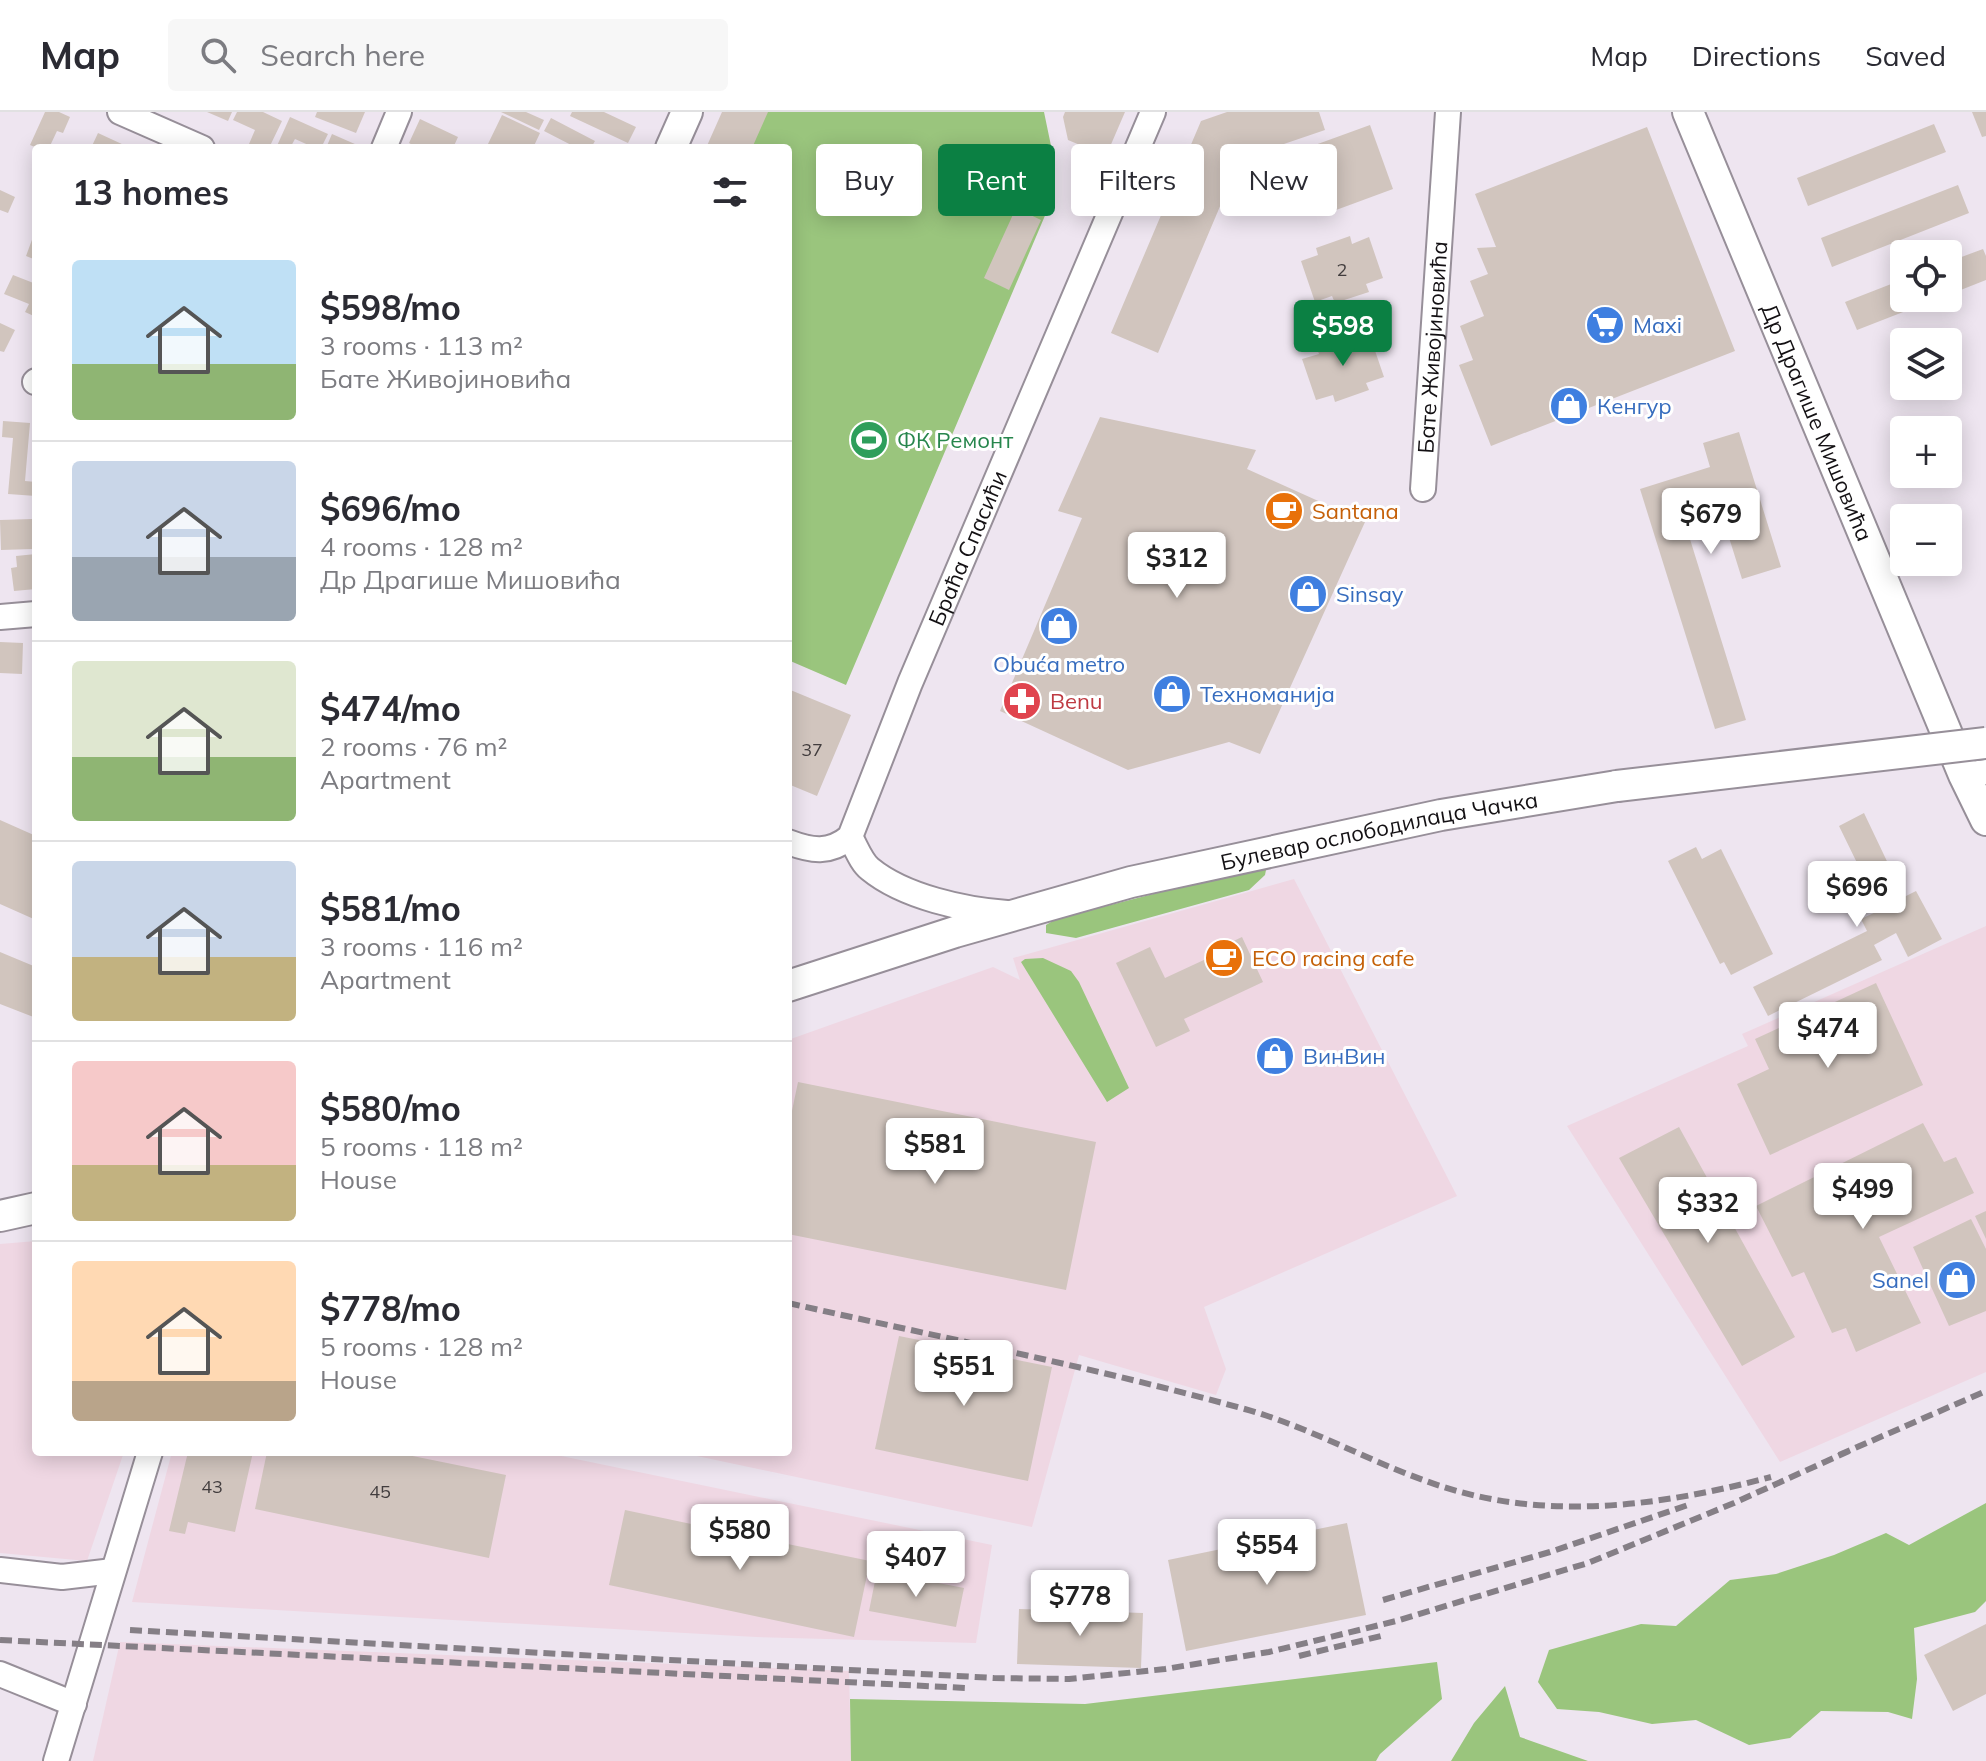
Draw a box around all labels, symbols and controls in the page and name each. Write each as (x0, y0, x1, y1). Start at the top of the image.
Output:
search box (168, 19, 728, 91)
text: Map (40, 31, 120, 79)
icon: search (196, 33, 240, 77)
text: Search here (260, 36, 425, 74)
text: Map (1590, 38, 1648, 73)
text: Directions (1692, 38, 1821, 73)
text: Saved (1865, 38, 1946, 73)
chip: Buy (816, 144, 922, 216)
chip: Rent (938, 144, 1055, 216)
chip: Filters (1071, 144, 1204, 216)
chip: New (1220, 144, 1337, 216)
icon: filters (708, 170, 752, 214)
text: 13 homes (72, 171, 229, 214)
street label: Бате Живојиновића (1411, 240, 1453, 454)
map controls (1890, 240, 1962, 576)
button: locate (1890, 240, 1962, 312)
house number: 2 (1337, 258, 1347, 281)
text: $598/mo (320, 286, 461, 329)
icon: home (136, 292, 232, 388)
street label: Др Драгише Мишовића (1755, 299, 1879, 545)
pin: $598 (1296, 300, 1390, 368)
supermarket icon: Maxi (1584, 304, 1626, 346)
text: $598 (1312, 309, 1374, 342)
place label: Maxi (1633, 311, 1682, 339)
button: layers (1890, 328, 1962, 400)
text: 3 rooms · 113 m² (320, 329, 523, 362)
text: Бате Живојиновића (320, 362, 571, 395)
shop icon: Кенгур (1548, 385, 1590, 427)
place label: Кенгур (1597, 392, 1672, 420)
button: + (1890, 416, 1962, 488)
sports icon: ФК Ремонт (848, 419, 890, 461)
place label: ФК Ремонт (897, 426, 1013, 454)
street label: Браћа Спасићи (922, 466, 1013, 630)
text: $696/mo (320, 487, 461, 530)
pin: $679 (1664, 488, 1758, 556)
cafe icon: Santana (1263, 490, 1305, 532)
icon: home (136, 493, 232, 589)
place label: Santana (1312, 497, 1399, 525)
text: $679 (1680, 497, 1742, 530)
button: − (1890, 504, 1962, 576)
text: 4 rooms · 128 m² (320, 530, 523, 563)
pin: $312 (1130, 532, 1224, 600)
text: $312 (1146, 541, 1208, 574)
text: Др Драгише Мишовића (320, 563, 621, 596)
shop icon: Sinsay (1287, 573, 1329, 615)
place label: Sinsay (1336, 580, 1404, 608)
shop icon: Obuća metro (1038, 605, 1080, 647)
place label: Obuća metro (993, 650, 1125, 678)
shop icon: Техноманија (1151, 673, 1193, 715)
pharmacy icon: Benu (1001, 680, 1043, 722)
place label: Техноманија (1200, 680, 1335, 708)
text: $474/mo (320, 687, 461, 730)
place label: Benu (1050, 687, 1103, 715)
icon: home (136, 693, 232, 789)
text: 2 rooms · 76 m² (320, 730, 507, 763)
house number: 37 (801, 738, 823, 761)
text: Apartment (320, 763, 451, 796)
street label: Булевар ослободилаца Чачка (1218, 785, 1540, 876)
pin: $696 (1810, 861, 1904, 929)
text: $696 (1826, 870, 1888, 903)
text: $581/mo (320, 887, 461, 930)
icon: home (136, 893, 232, 989)
text: 3 rooms · 116 m² (320, 930, 523, 963)
cafe icon: ECO racing cafe (1203, 937, 1245, 979)
place label: ECO racing cafe (1252, 944, 1414, 972)
text: Apartment (320, 963, 451, 996)
pin: $474 (1781, 1002, 1875, 1070)
text: $474 (1797, 1011, 1859, 1044)
shop icon: ВинВин (1254, 1035, 1296, 1077)
place label: ВинВин (1303, 1042, 1385, 1070)
text: $580/mo (320, 1087, 461, 1130)
icon: home (136, 1093, 232, 1189)
pin: $581 (888, 1118, 982, 1186)
text: $581 (904, 1127, 966, 1160)
text: 5 rooms · 118 m² (320, 1130, 523, 1163)
text: House (320, 1163, 397, 1196)
pin: $499 (1816, 1163, 1910, 1231)
text: $499 (1832, 1172, 1894, 1205)
pin: $332 (1661, 1177, 1755, 1245)
text: $332 (1677, 1186, 1739, 1219)
shop icon: Sanel (1936, 1259, 1978, 1301)
place label: Sanel (1872, 1266, 1929, 1294)
text: $778/mo (320, 1287, 461, 1330)
icon: home (136, 1293, 232, 1389)
text: 5 rooms · 128 m² (320, 1330, 523, 1363)
pin: $551 (917, 1340, 1011, 1408)
text: $551 (933, 1349, 995, 1382)
text: House (320, 1363, 397, 1396)
house number: 43 (201, 1475, 223, 1498)
house number: 45 (369, 1480, 391, 1503)
pin: $580 (693, 1504, 787, 1572)
text: $580 (709, 1513, 771, 1546)
pin: $554 (1220, 1519, 1314, 1587)
text: $554 (1236, 1528, 1298, 1561)
pin: $407 (869, 1531, 963, 1599)
text: $407 (885, 1540, 947, 1573)
pin: $778 (1033, 1570, 1127, 1638)
text: $778 (1049, 1579, 1111, 1612)

